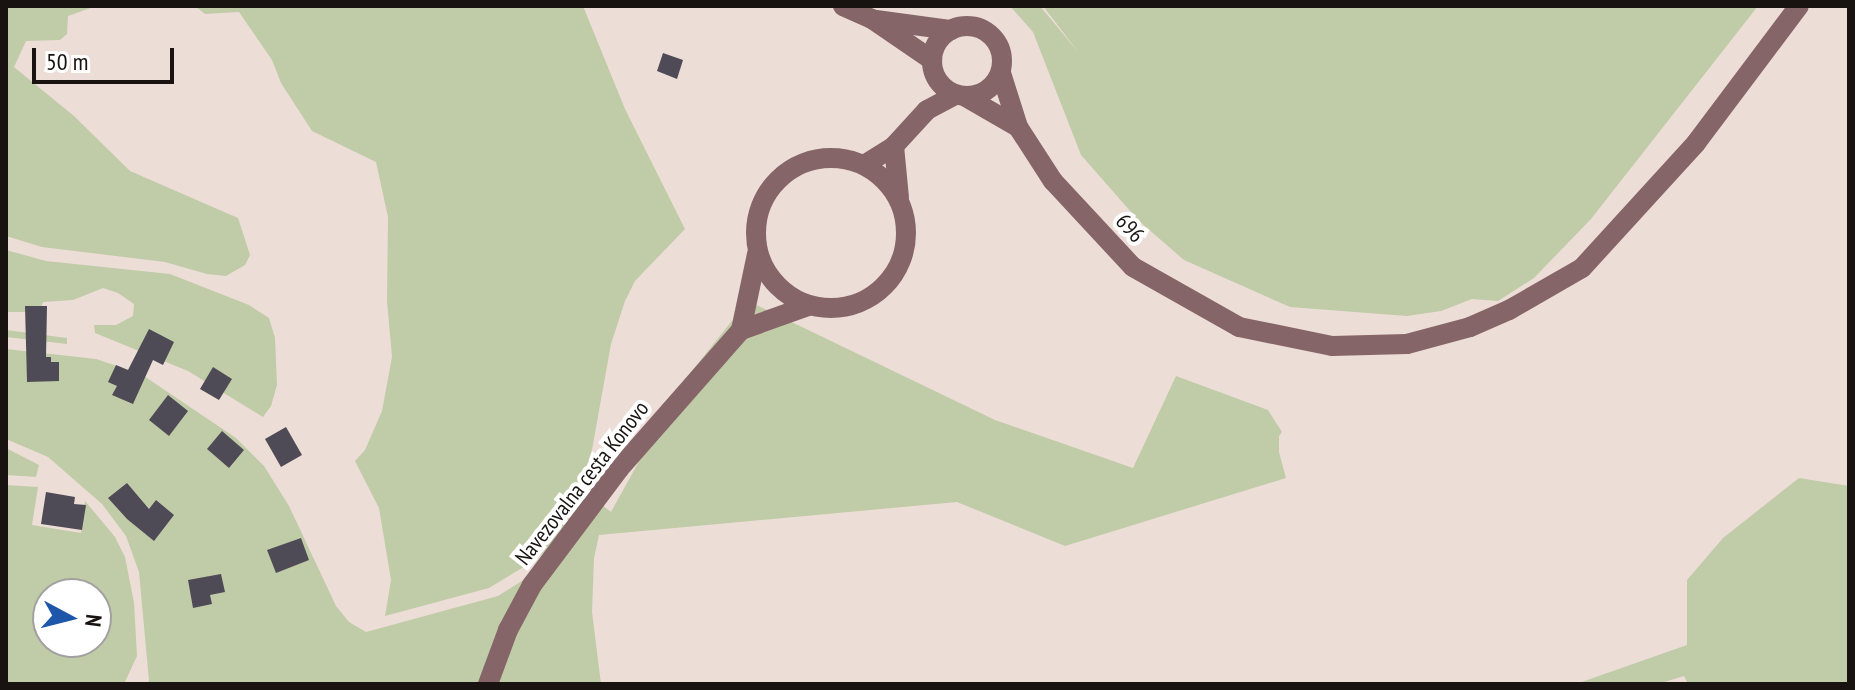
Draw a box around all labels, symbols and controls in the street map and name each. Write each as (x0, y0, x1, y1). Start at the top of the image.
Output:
scale bar (36, 32, 178, 82)
text: 50 m (46, 46, 88, 77)
street label: 696 (1110, 208, 1150, 248)
street label: Navezovalna cesta Konovo (510, 396, 654, 570)
north arrow (32, 578, 112, 658)
text: N (79, 613, 108, 628)

